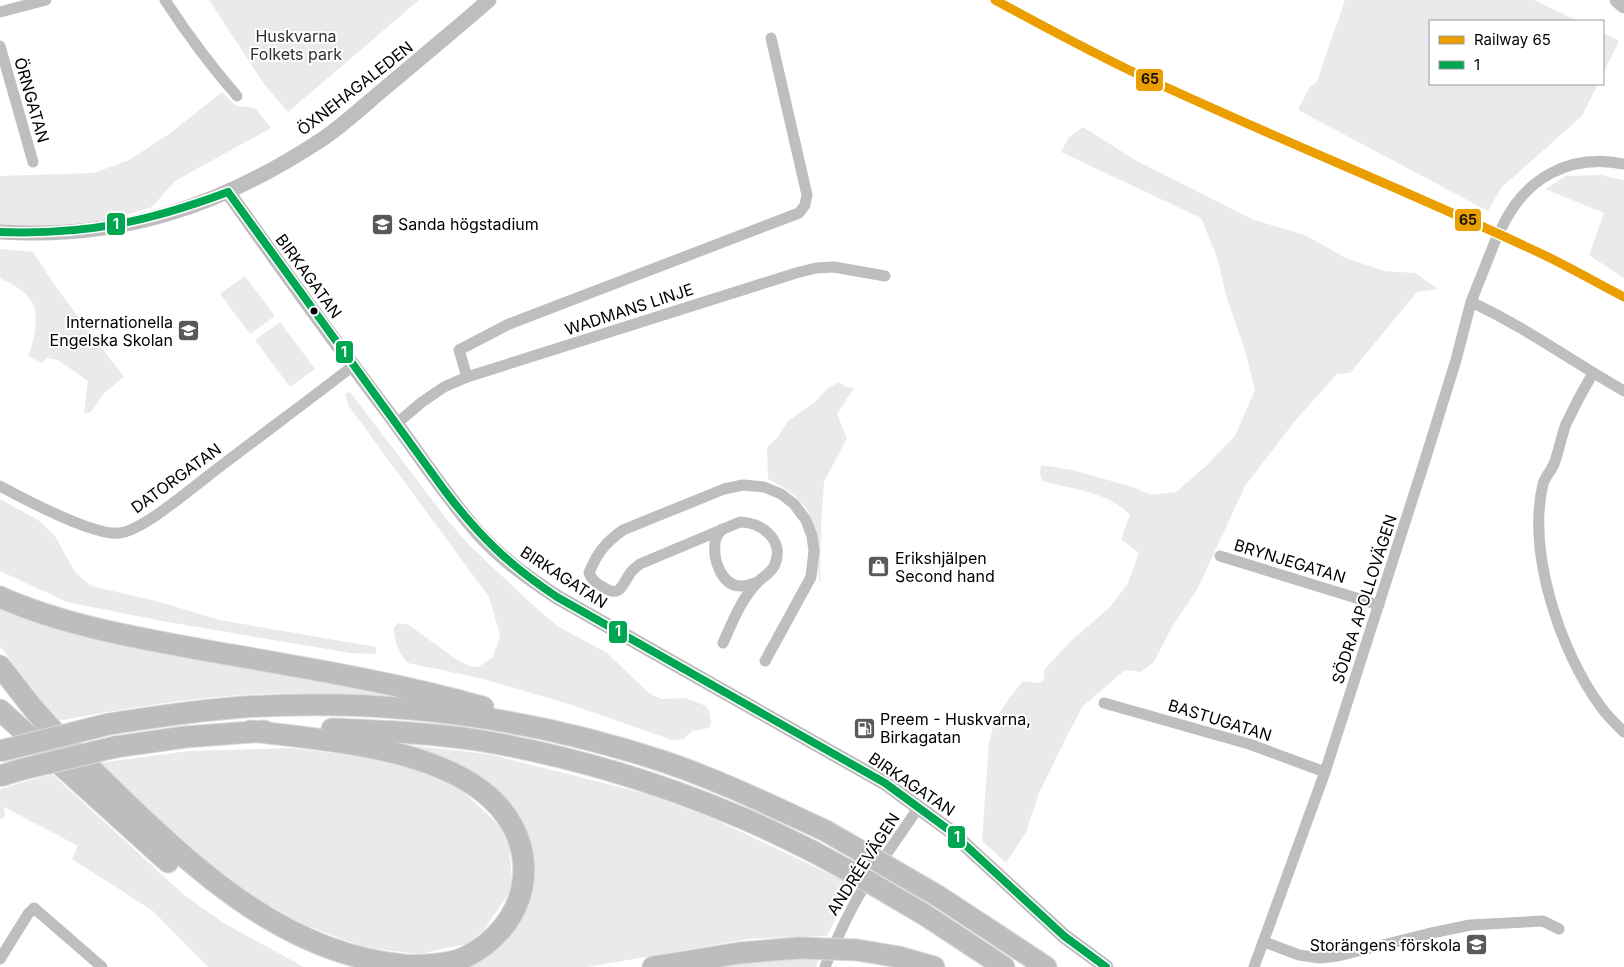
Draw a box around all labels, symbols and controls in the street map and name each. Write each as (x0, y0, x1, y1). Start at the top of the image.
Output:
legend (1429, 20, 1604, 85)
park label: Huskvarna Folkets park (250, 26, 342, 64)
text: Railway 65 (1474, 30, 1551, 49)
street label: ÖXNEHAGALEDEN (293, 37, 417, 139)
street label: ÖRNGATAN (10, 55, 54, 145)
text: 1 (1474, 55, 1480, 74)
line badge: 65 (1135, 68, 1164, 92)
text: 65 (1141, 70, 1159, 87)
line badge: 65 (1454, 208, 1482, 232)
text: 65 (1459, 211, 1477, 228)
line badge: 1 (106, 212, 126, 236)
school or university icon: Sanda högstadium (370, 212, 394, 236)
place label: Sanda högstadium (398, 214, 539, 234)
text: 1 (113, 215, 119, 232)
street label: BIRKAGATAN (272, 230, 346, 322)
street label: WADMANS LINJE (562, 279, 696, 339)
unlabelled marker (309, 306, 319, 316)
place label: Internationella Engelska Skolan (50, 312, 173, 350)
school or university icon: Internationella Engelska Skolan (177, 319, 201, 343)
line badge: 1 (335, 340, 354, 364)
text: 1 (341, 343, 347, 360)
street label: DATORGATAN (127, 439, 225, 517)
street label: SÖDRA APOLLOVÄGEN (1327, 512, 1401, 686)
street label: BRYNJEGATAN (1232, 535, 1348, 587)
street label: BIRKAGATAN (517, 541, 611, 613)
place label: Erikshjälpen Second hand (895, 548, 995, 586)
shop icon: Erikshjälpen Second hand (867, 555, 891, 579)
line badge: 1 (608, 620, 628, 644)
text: 1 (615, 622, 621, 639)
street label: BASTUGATAN (1166, 695, 1274, 745)
place label: Preem - Huskvarna, Birkagatan (880, 709, 1031, 747)
fuel station icon: Preem - Huskvarna, Birkagatan (852, 716, 876, 740)
street label: BIRKAGATAN (865, 748, 959, 820)
street label: ANDRÉEVÄGEN (822, 809, 904, 919)
line badge: 1 (947, 825, 966, 849)
text: 1 (954, 828, 960, 845)
school or university icon: Storängens förskola (1465, 933, 1489, 957)
place label: Storängens förskola (1310, 935, 1461, 955)

